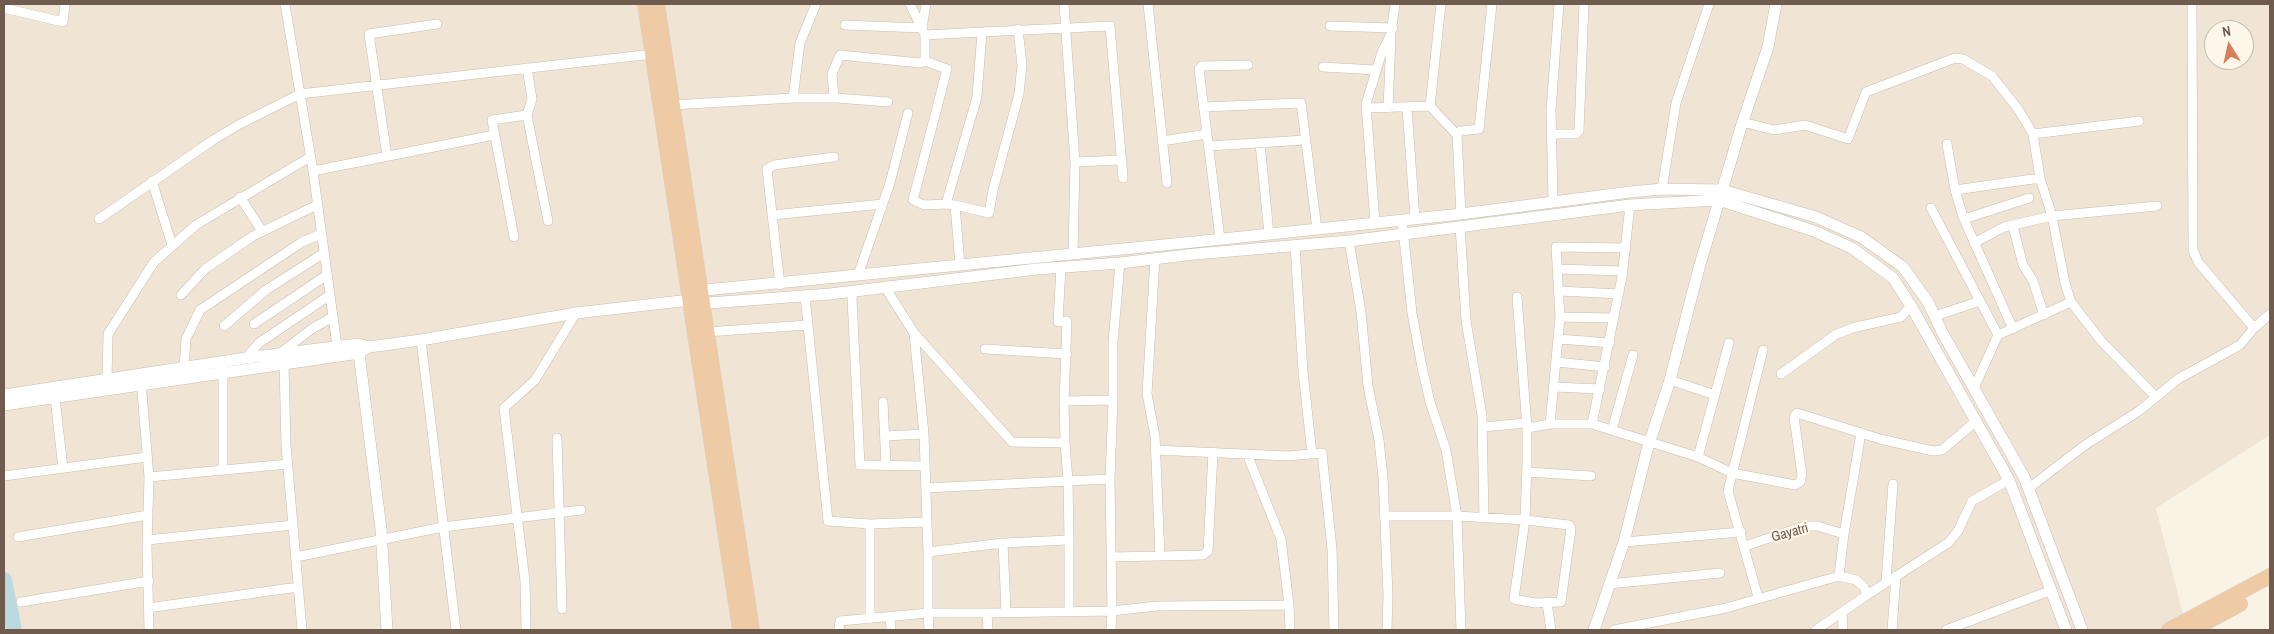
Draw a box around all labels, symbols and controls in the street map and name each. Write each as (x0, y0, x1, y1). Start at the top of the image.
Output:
north arrow (2204, 20, 2254, 70)
text: N (2221, 22, 2232, 41)
street label: Gayatri (1770, 520, 1810, 546)

